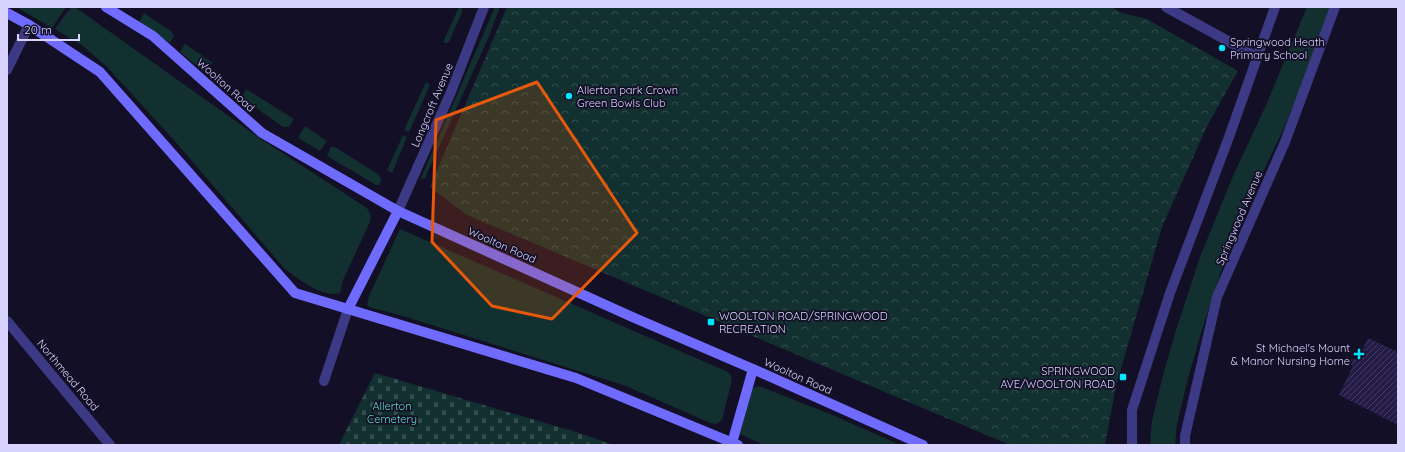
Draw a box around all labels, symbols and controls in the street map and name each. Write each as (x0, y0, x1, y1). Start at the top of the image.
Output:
scale bar (18, 16, 79, 42)
text: 20 m (24, 22, 52, 37)
place label: Springwood Heath Primary School (1230, 35, 1325, 62)
marker: Springwood Heath Primary School (1217, 43, 1227, 53)
street label: Woolton Road (194, 55, 258, 115)
street label: Longcroft Avenue (408, 61, 456, 149)
place label: Allerton park Crown Green Bowls Club (577, 83, 678, 110)
marker: Allerton park Crown Green Bowls Club (564, 91, 574, 101)
street label: Springwood Avenue (1213, 169, 1265, 267)
street label: Woolton Road (466, 224, 538, 266)
place label: WOOLTON ROAD/SPRINGWOOD RECREATION (719, 309, 888, 336)
marker: WOOLTON ROAD/SPRINGWOOD RECREATION (706, 317, 716, 327)
street label: Northmead Road (34, 336, 102, 414)
place label: St Michael's Mount & Manor Nursing Home (1230, 341, 1350, 368)
marker: St Michael's Mount & Manor Nursing Home (1353, 348, 1365, 360)
street label: Woolton Road (762, 355, 834, 397)
place label: SPRINGWOOD AVE/WOOLTON ROAD (1000, 364, 1115, 391)
marker: SPRINGWOOD AVE/WOOLTON ROAD (1118, 372, 1128, 382)
park label: Allerton Cemetery (367, 399, 417, 426)

